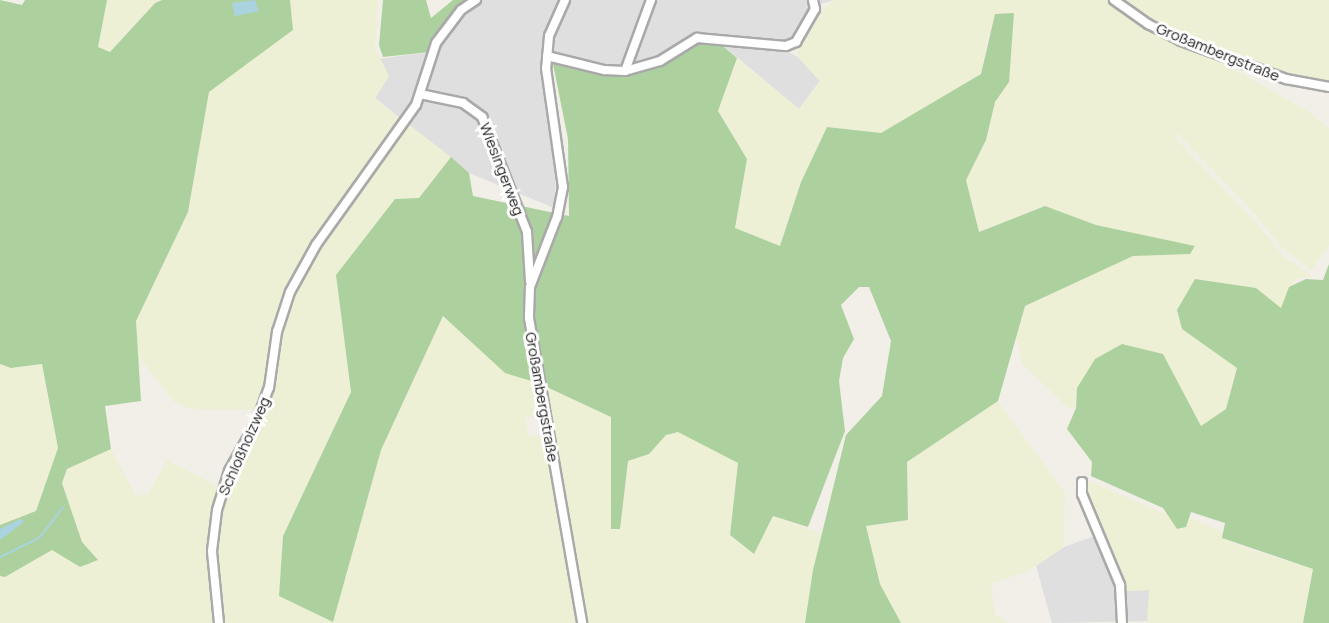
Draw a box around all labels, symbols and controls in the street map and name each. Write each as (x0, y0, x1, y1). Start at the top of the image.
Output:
street label: Großambergstraße (1154, 19, 1282, 85)
street label: Wiesingerweg (476, 120, 528, 218)
street label: Großambergstraße (522, 331, 562, 463)
street label: Schloßholzweg (214, 394, 274, 498)

